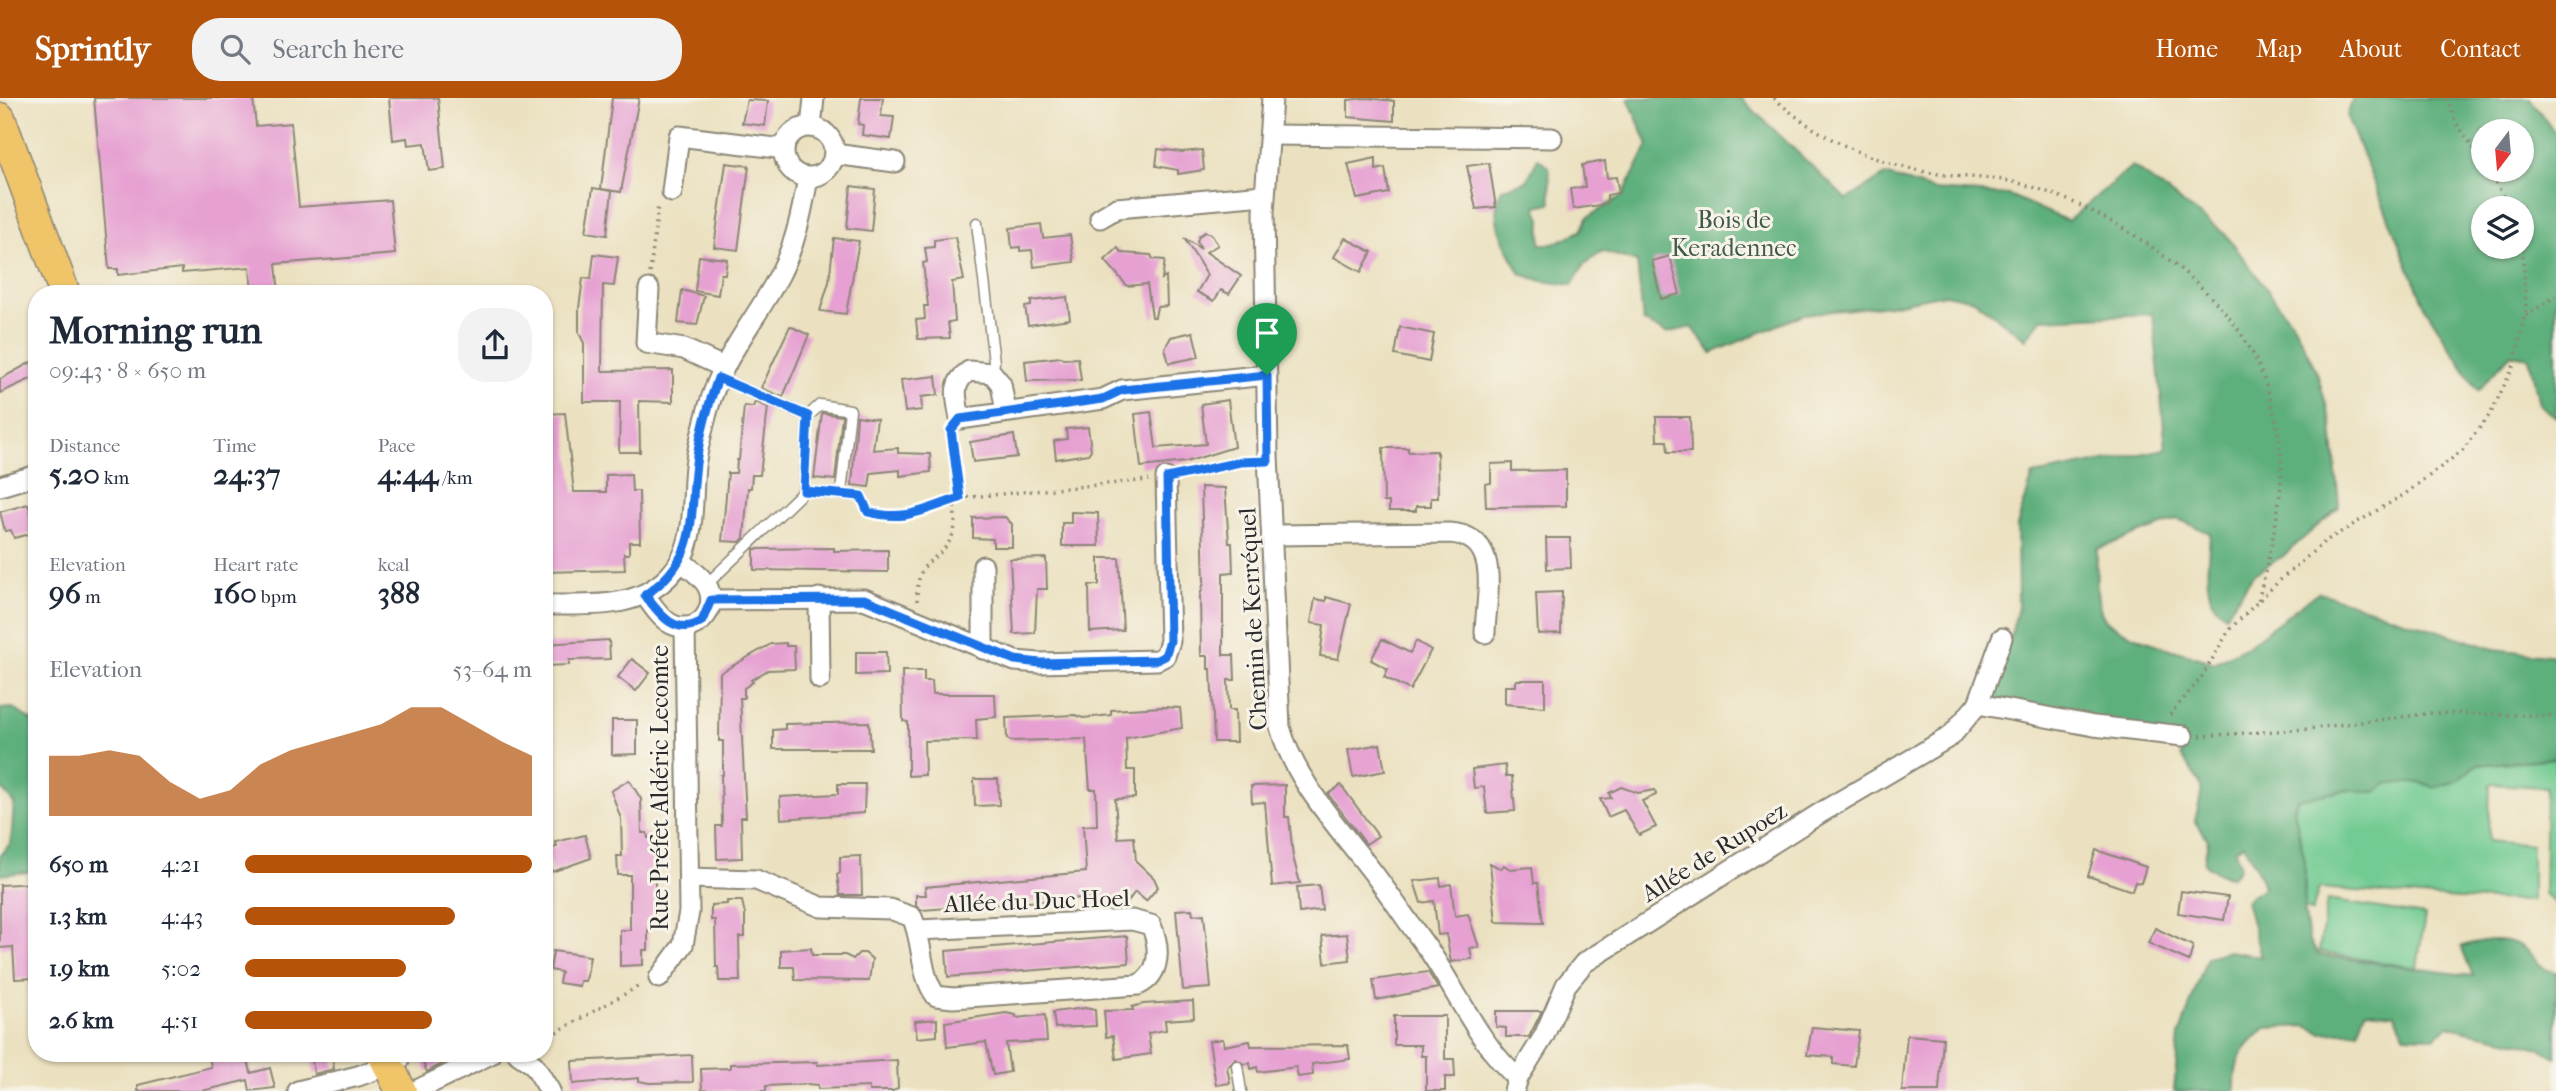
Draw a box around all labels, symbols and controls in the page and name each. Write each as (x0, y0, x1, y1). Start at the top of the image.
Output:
search box (192, 18, 682, 81)
text: Sprintly (35, 30, 150, 69)
icon: search (216, 30, 254, 68)
text: Search here (272, 34, 404, 65)
text: Home (2156, 35, 2218, 63)
text: Map (2256, 35, 2302, 63)
text: About (2340, 35, 2402, 63)
text: Contact (2440, 35, 2521, 63)
north arrow (2471, 119, 2534, 182)
map controls (2471, 119, 2534, 259)
button: layers (2471, 196, 2534, 259)
park label: Bois de Keradennec (1671, 206, 1797, 262)
pin (1237, 303, 1297, 375)
text: Morning run (49, 308, 262, 353)
button: share (458, 308, 532, 382)
icon: arrive (1248, 314, 1286, 352)
text: 09:43 · 8 × 650 m (49, 357, 206, 384)
text: Distance (49, 435, 120, 457)
text: Time (213, 435, 257, 457)
text: Pace (378, 435, 416, 457)
text: 5.20 (49, 457, 100, 492)
text: 24:37 (213, 457, 281, 492)
text: 4:44 (378, 457, 438, 492)
text: km (100, 467, 129, 489)
text: /km (438, 467, 473, 489)
street label: Chemin de Kerréquel (1233, 507, 1273, 731)
text: Elevation (49, 554, 126, 576)
text: Heart rate (213, 554, 298, 576)
text: kcal (378, 554, 410, 576)
text: 96 (49, 576, 81, 611)
text: 160 (213, 576, 257, 611)
text: 388 (378, 576, 420, 611)
text: m (81, 586, 101, 608)
text: bpm (257, 586, 297, 608)
street label: Rue Préfet Aldéric Lecomte (646, 645, 674, 931)
text: Elevation (49, 656, 142, 683)
text: 53–64 m (453, 656, 532, 683)
street label: Allée de Rupoez (1635, 796, 1792, 908)
text: 650 m (49, 851, 108, 878)
text: 4:21 (161, 851, 200, 878)
street label: Allée du Duc Hoel (943, 884, 1131, 918)
text: 1.3 km (49, 903, 107, 930)
text: 4:43 (161, 903, 203, 930)
text: 1.9 km (49, 955, 109, 982)
text: 5:02 (161, 955, 201, 982)
text: 2.6 km (49, 1007, 114, 1034)
text: 4:51 (161, 1007, 198, 1034)

